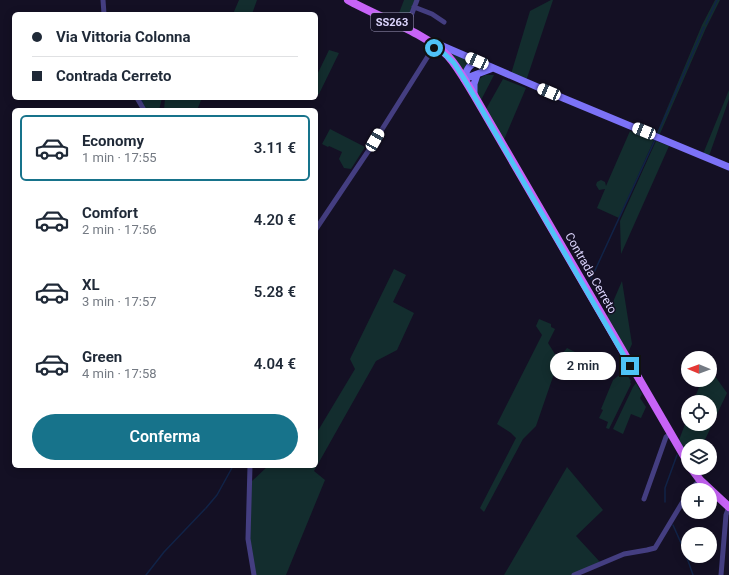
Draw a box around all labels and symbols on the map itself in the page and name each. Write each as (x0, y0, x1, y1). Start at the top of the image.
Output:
road number: SS263 (371, 13, 413, 31)
route start (425, 39, 443, 57)
car (464, 51, 490, 71)
car (536, 82, 562, 102)
car (631, 121, 657, 141)
car (364, 127, 386, 153)
street label: Contrada Cerreto (562, 230, 620, 316)
north arrow (681, 351, 717, 387)
callout: 2 min (550, 352, 616, 380)
route end (621, 357, 639, 375)

